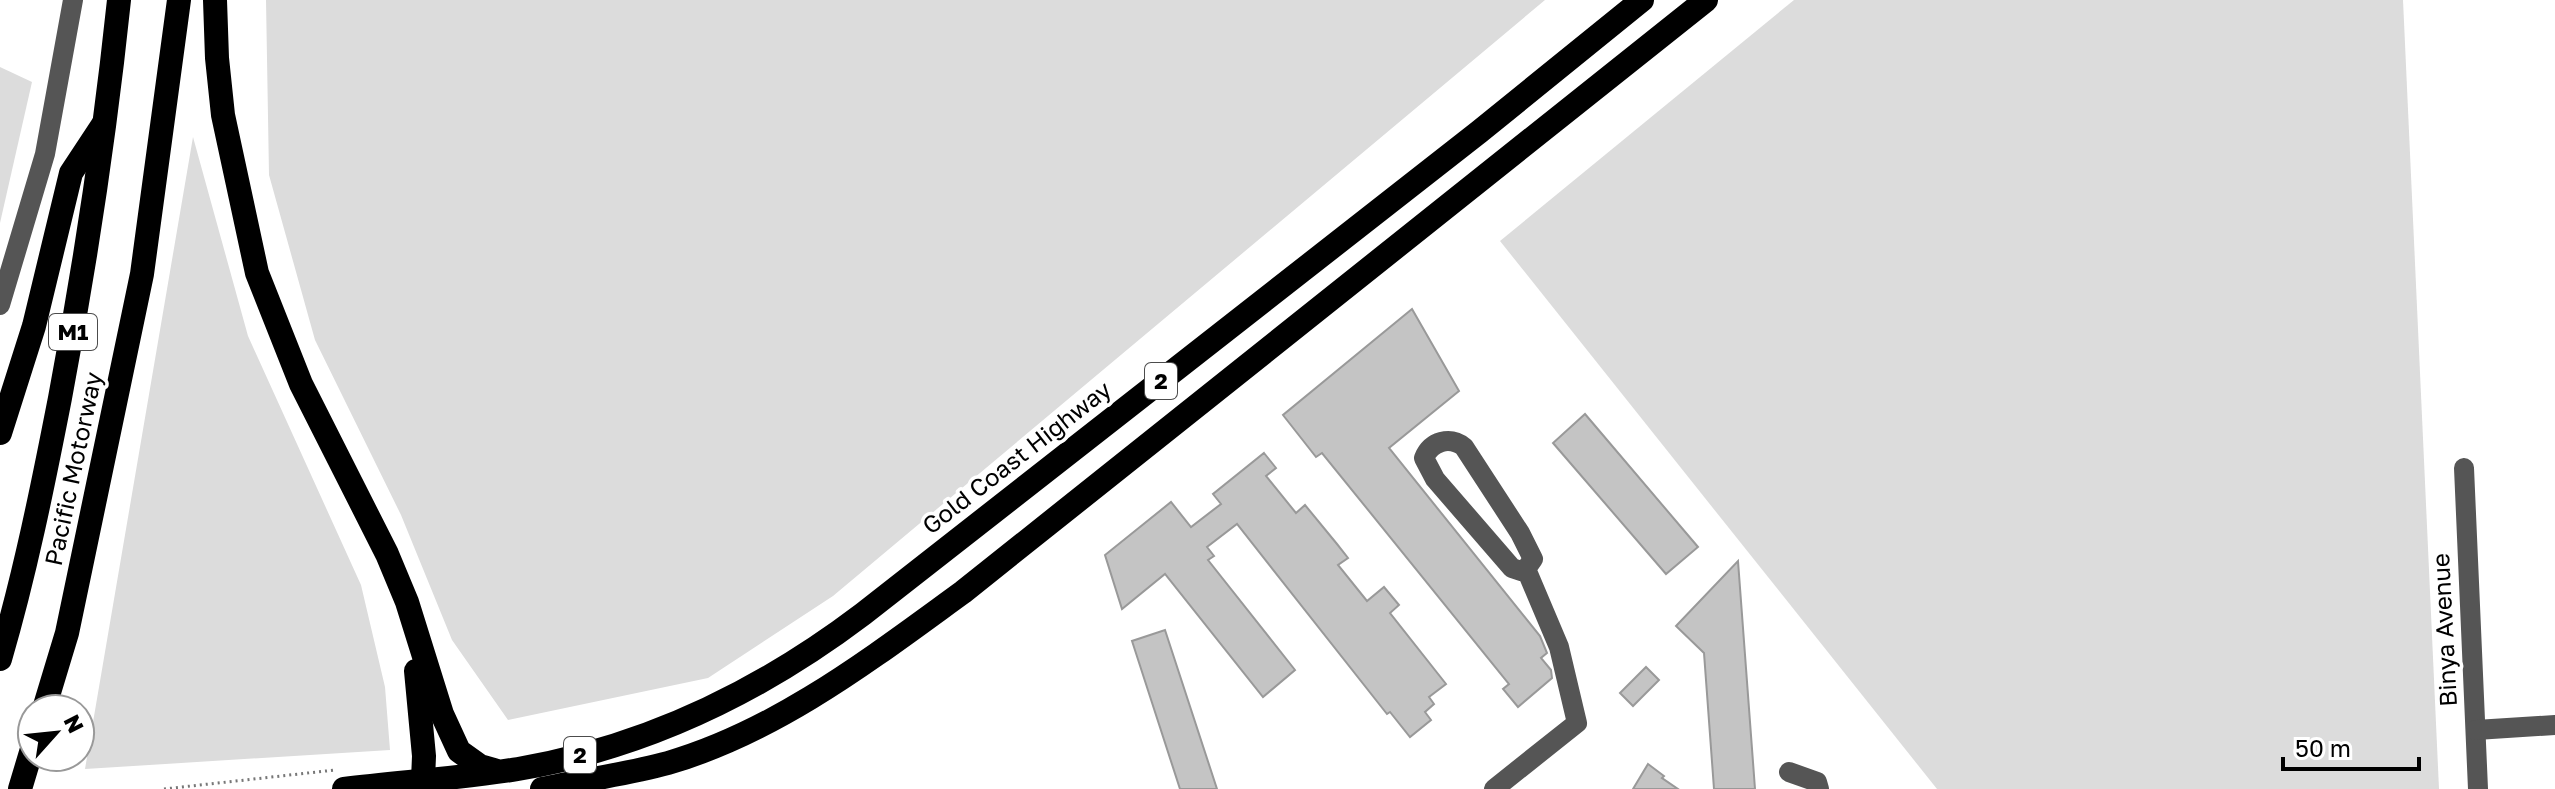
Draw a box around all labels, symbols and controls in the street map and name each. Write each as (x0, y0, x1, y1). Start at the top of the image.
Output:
road number: M1 (49, 314, 97, 350)
road number: 2 (1145, 363, 1177, 399)
street label: Pacific Motorway (38, 369, 107, 568)
street label: Gold Coast Highway (916, 374, 1116, 540)
street label: Binya Avenue (2425, 553, 2462, 708)
north arrow (16, 693, 96, 773)
text: N (58, 710, 90, 737)
scale bar (2283, 721, 2419, 771)
text: 50 m (2295, 733, 2351, 762)
road number: 2 (564, 737, 596, 773)

